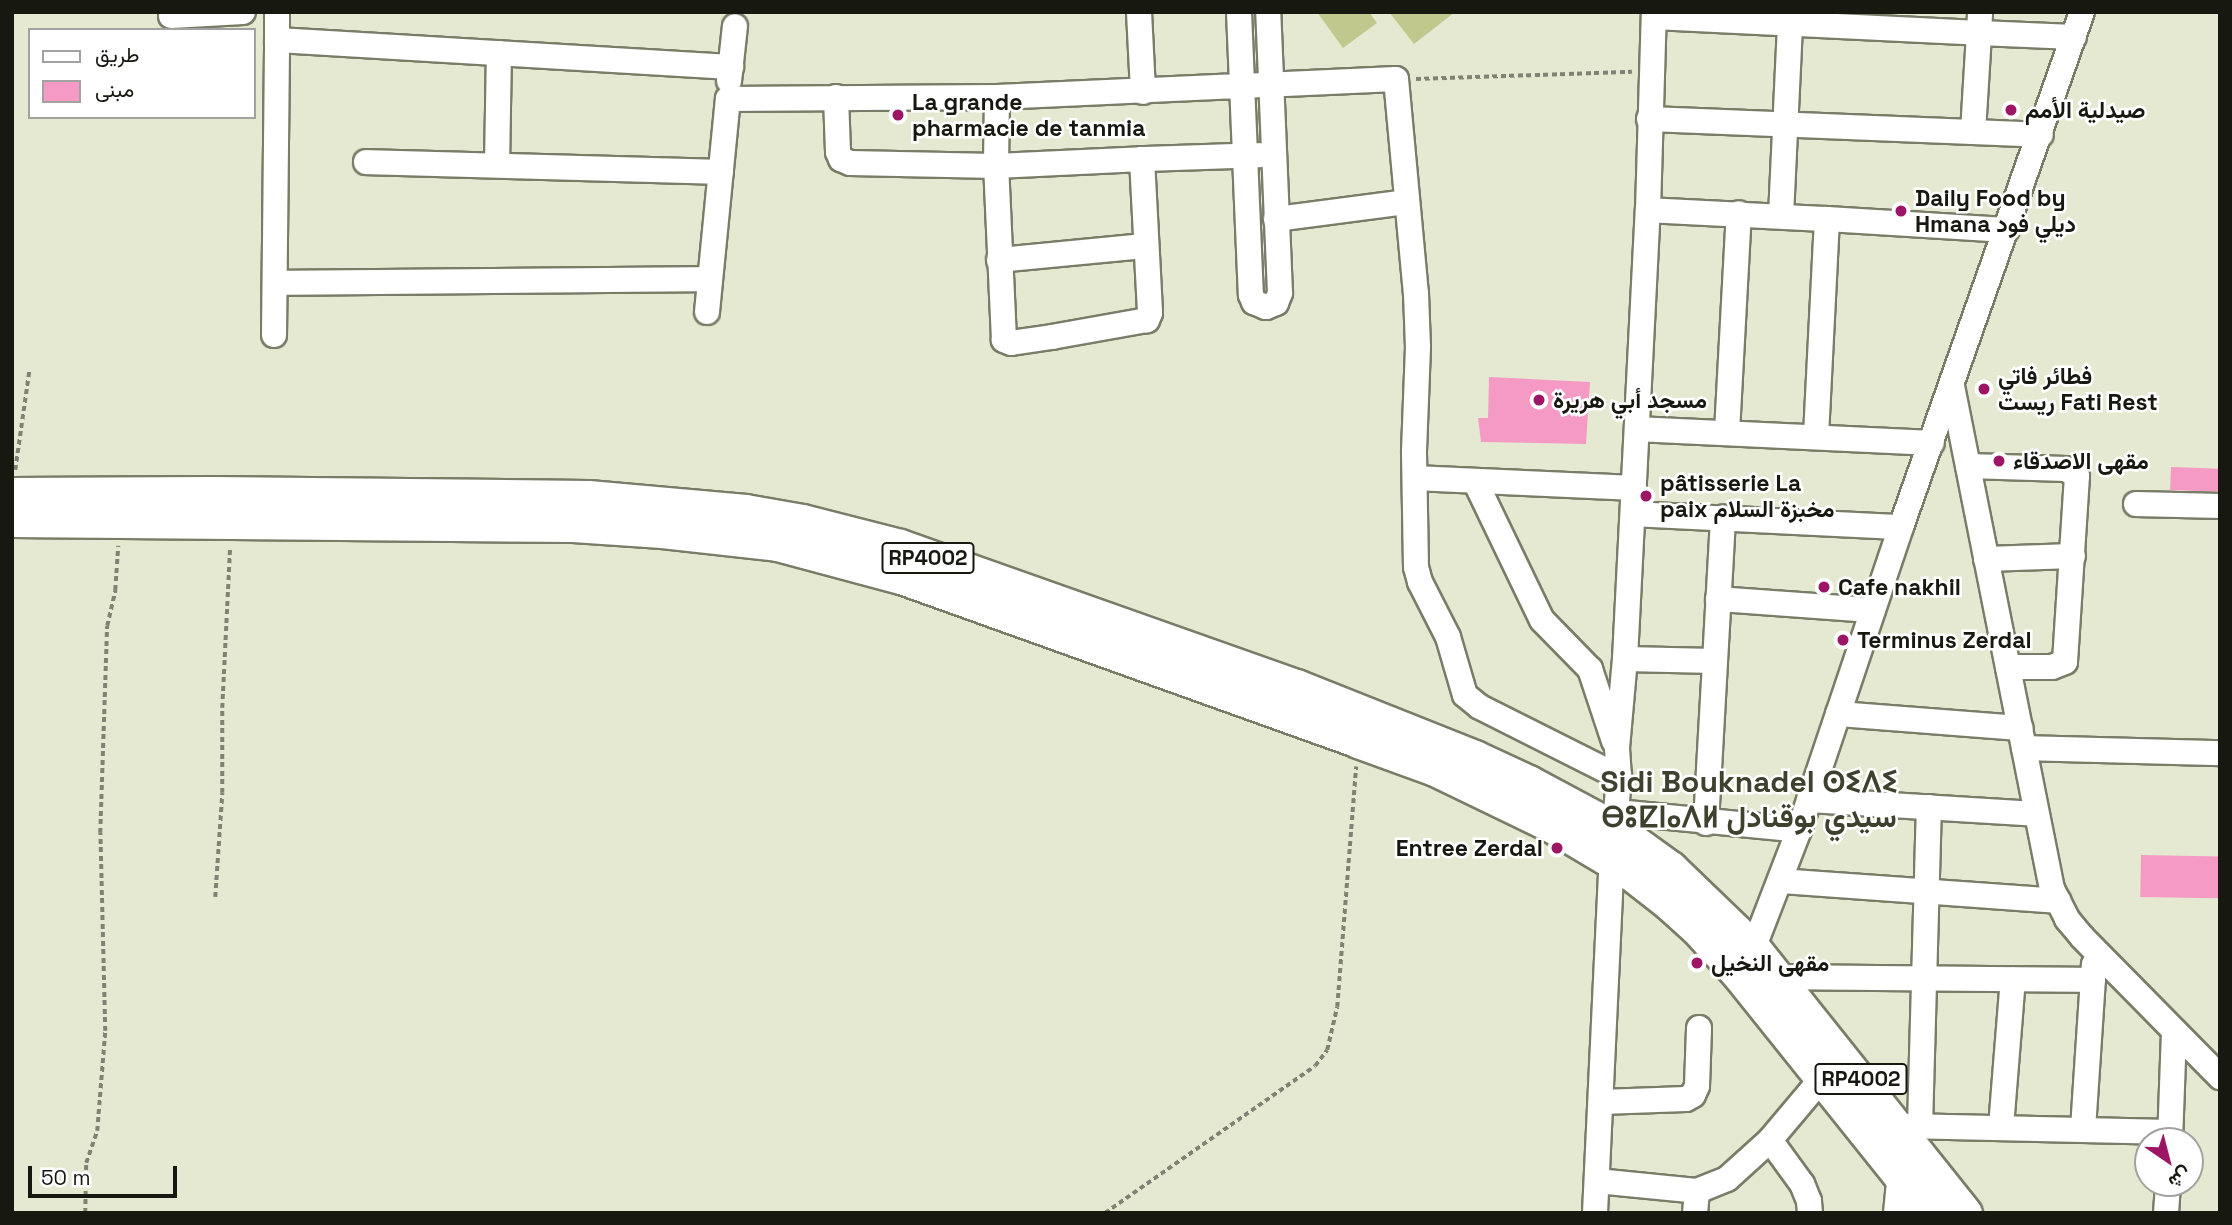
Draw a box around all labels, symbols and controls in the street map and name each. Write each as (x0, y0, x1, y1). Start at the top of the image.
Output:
legend (28, 28, 256, 119)
text: طريق (95, 41, 140, 68)
text: مبنى (95, 76, 134, 103)
place label: La grande pharmacie de tanmia (912, 88, 1145, 142)
place label: صيدلية الأمم (2025, 96, 2145, 124)
marker: صيدلية الأمم (2003, 102, 2019, 118)
marker: La grande pharmacie de tanmia (890, 107, 906, 123)
place label: Daily Food by Hmana ديلي فود (1915, 184, 2076, 238)
marker: Daily Food by Hmana ديلي فود (1893, 203, 1909, 219)
place label: فطائر فاتي ريست Fati Rest (1998, 362, 2158, 416)
marker: فطائر فاتي ريست Fati Rest (1976, 381, 1992, 397)
place label: مسجد أبي هريرة (1553, 386, 1707, 414)
marker: مسجد أبي هريرة (1531, 392, 1547, 408)
place label: مقهى الاصدقاء (2013, 447, 2149, 475)
marker: مقهى الاصدقاء (1991, 453, 2007, 469)
place label: pâtisserie La paix مخبزة السلام (1660, 469, 1835, 523)
marker: pâtisserie La paix مخبزة السلام (1638, 488, 1654, 504)
road number: RP4002 (881, 540, 975, 576)
place label: Cafe nakhil (1838, 573, 1961, 601)
marker: Cafe nakhil (1816, 579, 1832, 595)
place label: Terminus Zerdal (1857, 626, 2032, 654)
marker: Terminus Zerdal (1835, 632, 1851, 648)
district label: Sidi Bouknadel ⵙⵉⴷⵉ ⴱⵓⵇⵏⴰⴷⵍ سيدي بوقنادل (1600, 764, 1898, 834)
place label: Entree Zerdal (1396, 834, 1543, 862)
marker: Entree Zerdal (1549, 840, 1565, 856)
place label: مقهى النخيل (1711, 949, 1829, 977)
marker: مقهى النخيل (1689, 955, 1705, 971)
road number: RP4002 (1814, 1062, 1908, 1096)
north arrow (2134, 1127, 2204, 1197)
scale bar (32, 1152, 180, 1196)
text: ش (2164, 1161, 2197, 1195)
text: 50 m (41, 1164, 91, 1191)

